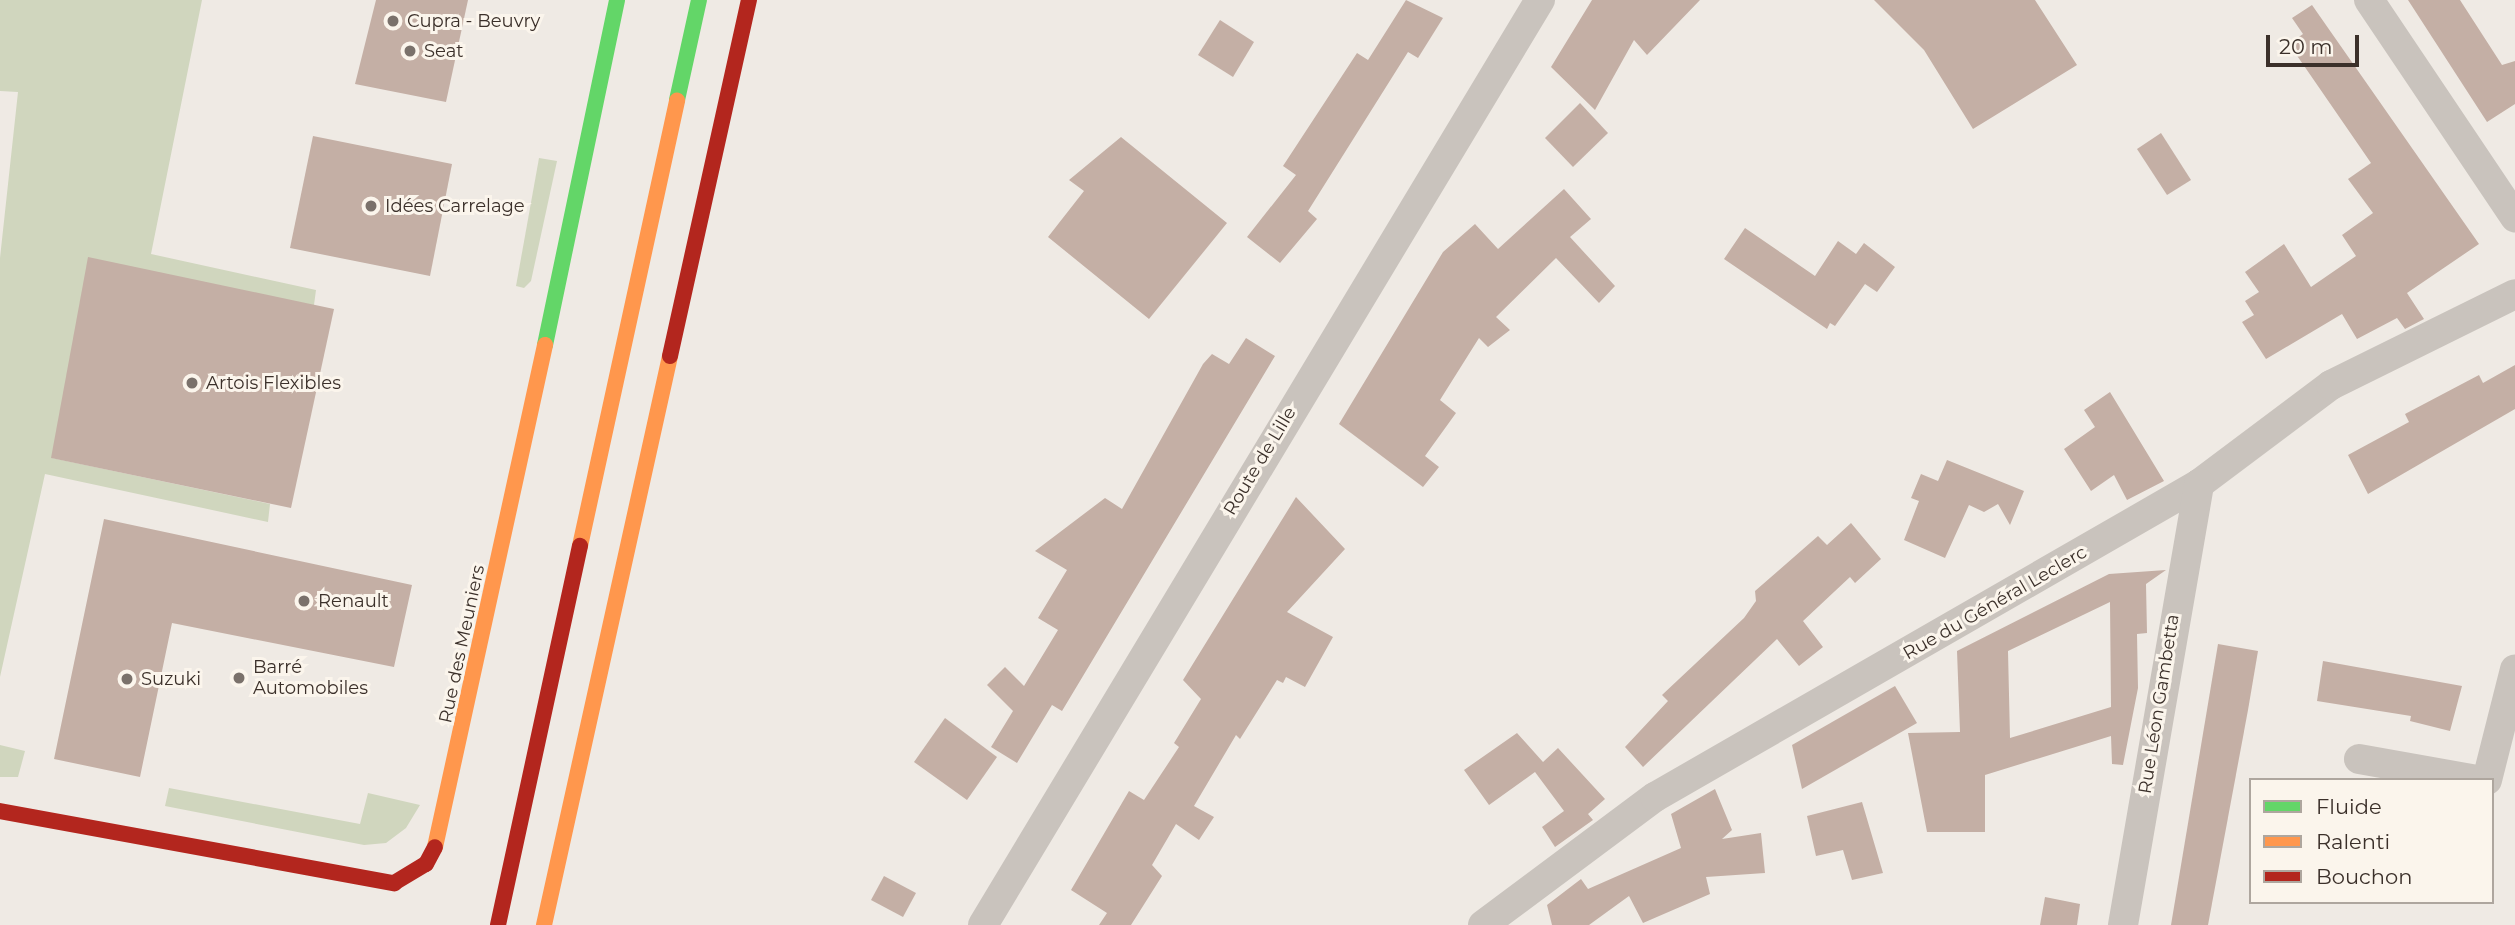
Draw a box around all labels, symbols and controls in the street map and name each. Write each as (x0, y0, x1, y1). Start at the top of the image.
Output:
place label: Cupra - Beuvry (407, 10, 540, 32)
marker: Cupra - Beuvry (385, 13, 401, 29)
scale bar (2270, 21, 2363, 65)
text: 20 m (2279, 34, 2333, 59)
place label: Seat (424, 40, 464, 62)
marker: Seat (402, 43, 418, 59)
place label: Idées Carrelage (385, 195, 525, 217)
marker: Idées Carrelage (363, 198, 379, 214)
place label: Artois Flexibles (206, 372, 341, 394)
marker: Artois Flexibles (184, 375, 200, 391)
street label: Route de Lille (1219, 403, 1301, 519)
street label: Rue du Général Leclerc (1899, 542, 2091, 664)
street label: Rue des Meuniers (435, 563, 489, 725)
place label: Renault (318, 590, 389, 612)
marker: Renault (296, 593, 312, 609)
street label: Rue Léon Gambetta (2134, 613, 2184, 795)
place label: Barré Automobiles (253, 657, 368, 700)
place label: Suzuki (141, 668, 201, 690)
marker: Barré Automobiles (231, 670, 247, 686)
marker: Suzuki (119, 671, 135, 687)
legend (2249, 778, 2494, 904)
text: Fluide (2316, 794, 2382, 819)
text: Ralenti (2316, 829, 2390, 854)
text: Bouchon (2316, 864, 2412, 889)

